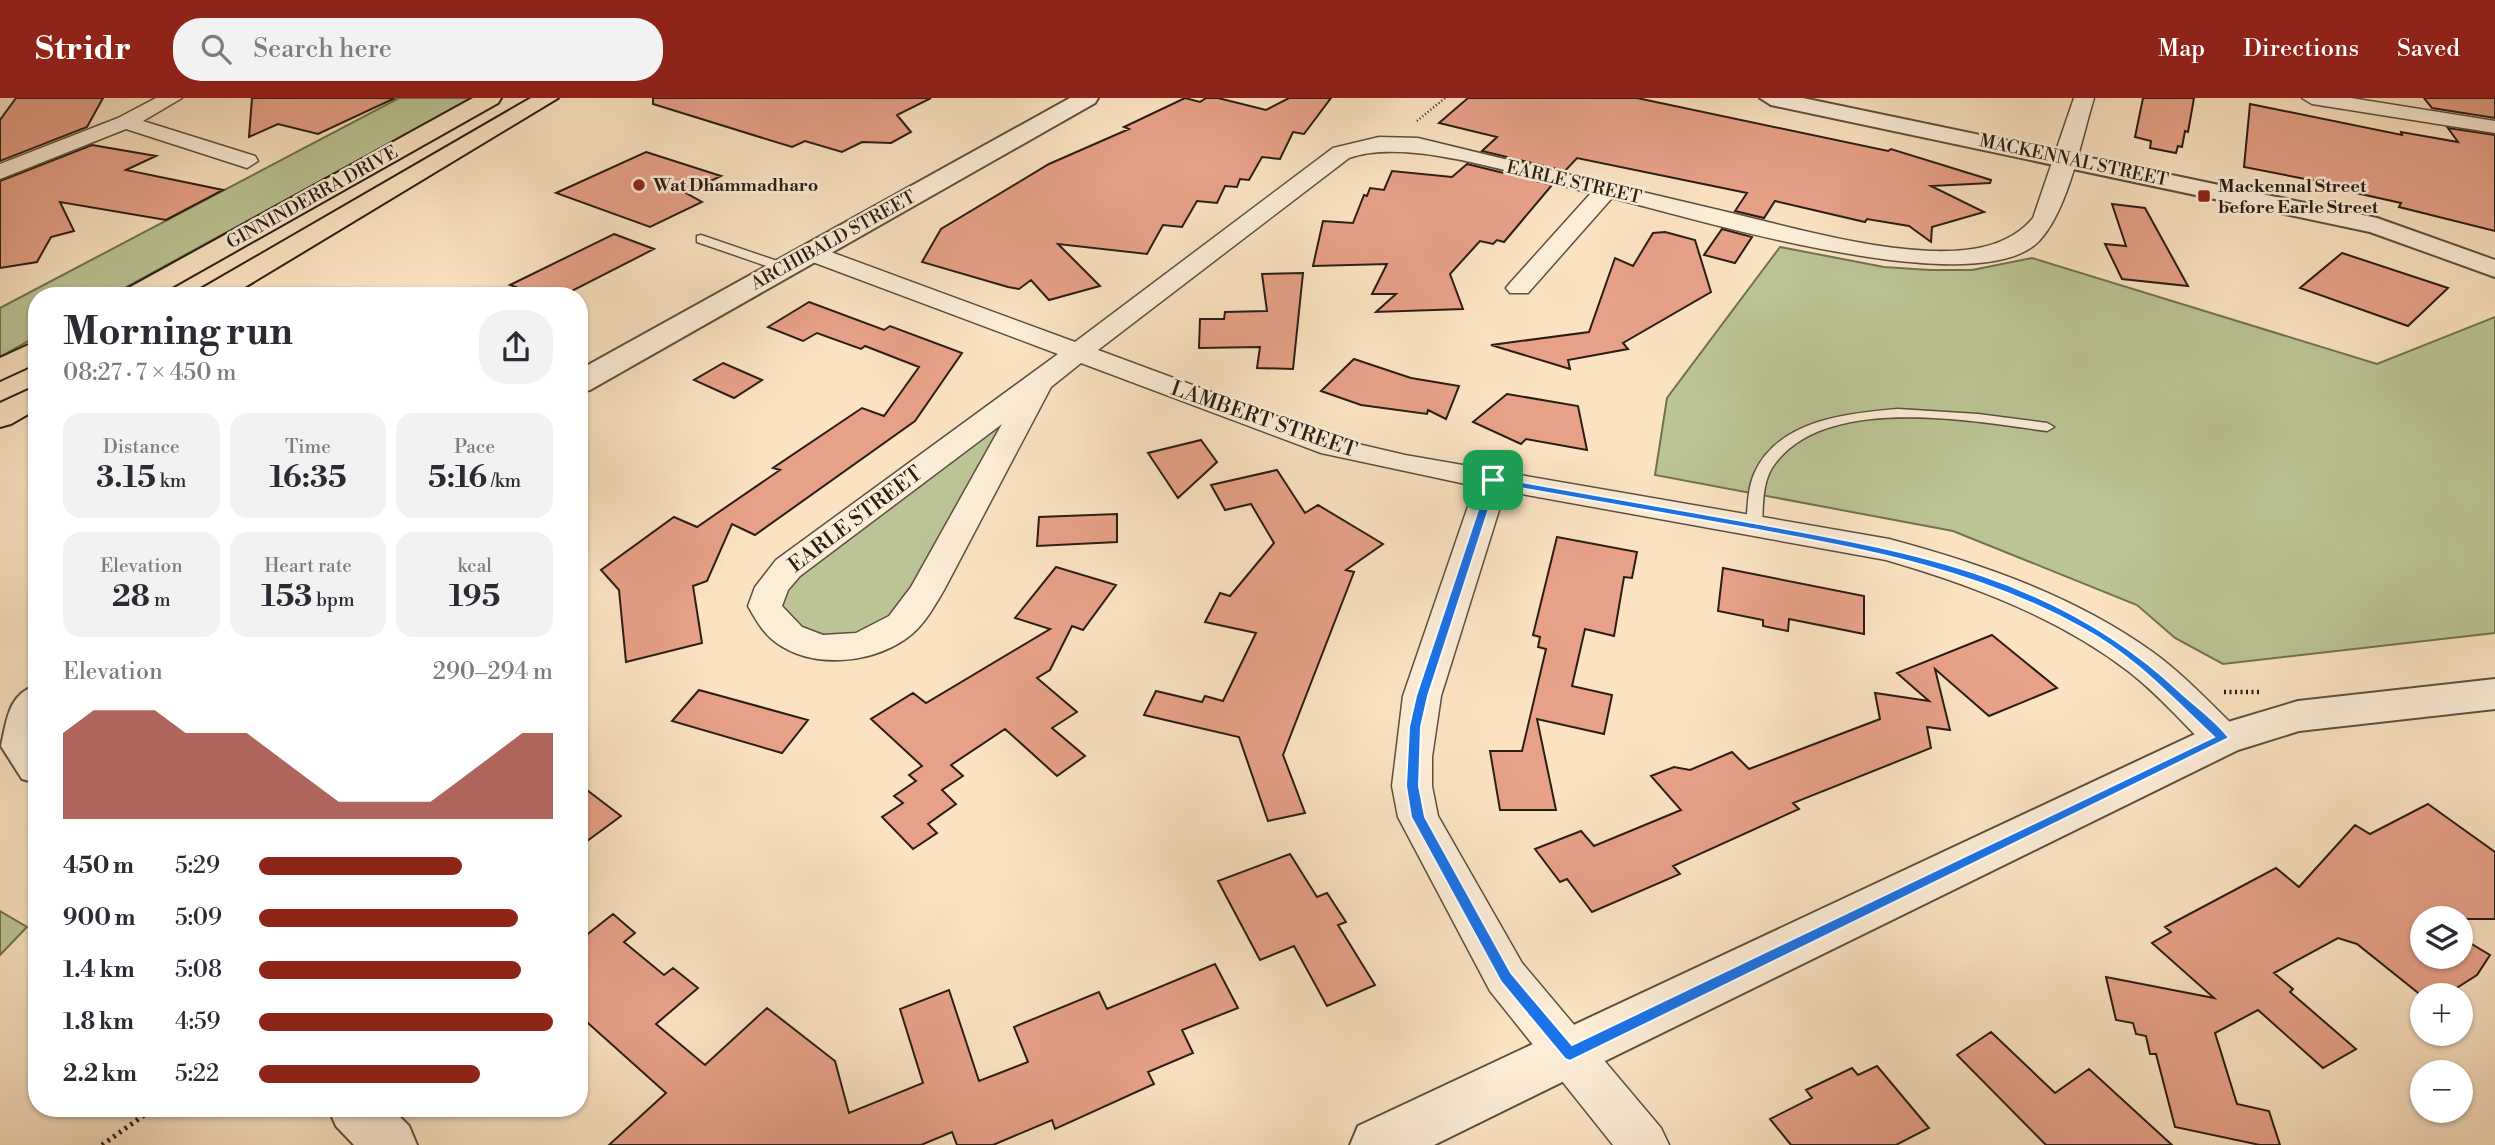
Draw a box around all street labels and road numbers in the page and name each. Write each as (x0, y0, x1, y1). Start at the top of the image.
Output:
street label: MACKENNAL STREET (1977, 129, 2171, 192)
street label: GINNINDERRA DRIVE (222, 141, 402, 254)
street label: EARLE STREET (1504, 156, 1644, 209)
street label: ARCHIBALD STREET (746, 185, 920, 296)
street label: LAMBERT STREET (1167, 376, 1360, 464)
street label: EARLE STREET (784, 461, 928, 579)

